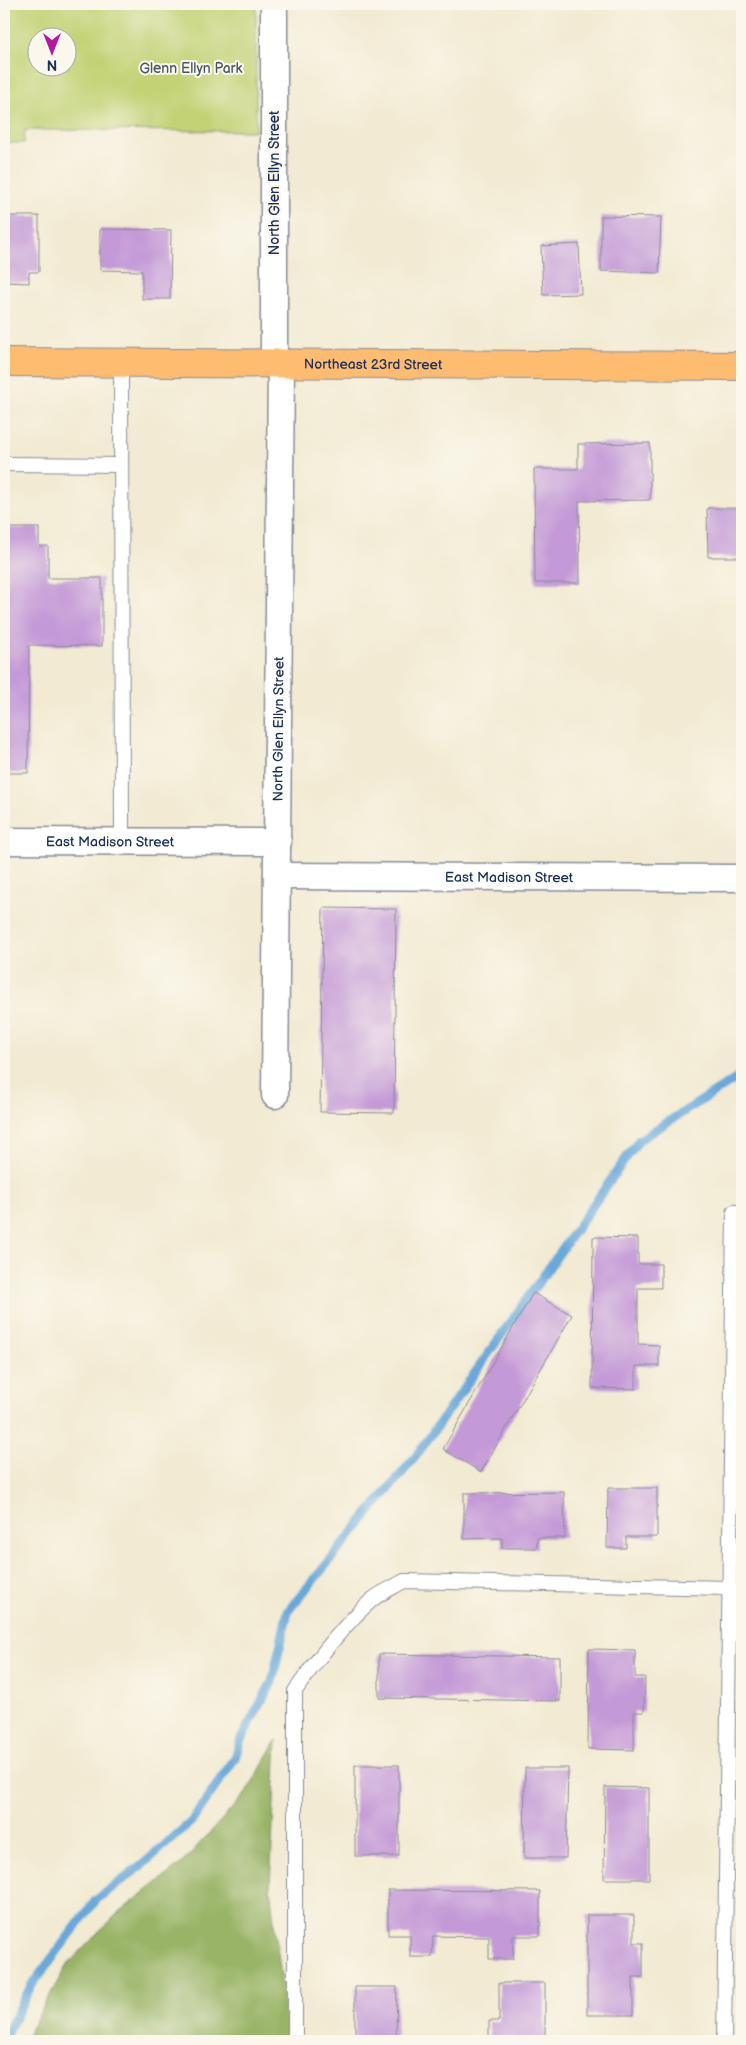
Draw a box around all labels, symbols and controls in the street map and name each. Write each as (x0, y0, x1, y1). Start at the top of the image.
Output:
north arrow (28, 28, 78, 78)
text: N (47, 56, 57, 73)
park label: Glenn Ellyn Park (140, 60, 243, 77)
street label: North Glen Ellyn Street (266, 110, 283, 255)
street label: Northeast 23rd Street (304, 355, 443, 373)
street label: North Glen Ellyn Street (269, 656, 287, 801)
street label: East Madison Street (46, 833, 175, 850)
street label: East Madison Street (445, 868, 574, 886)

